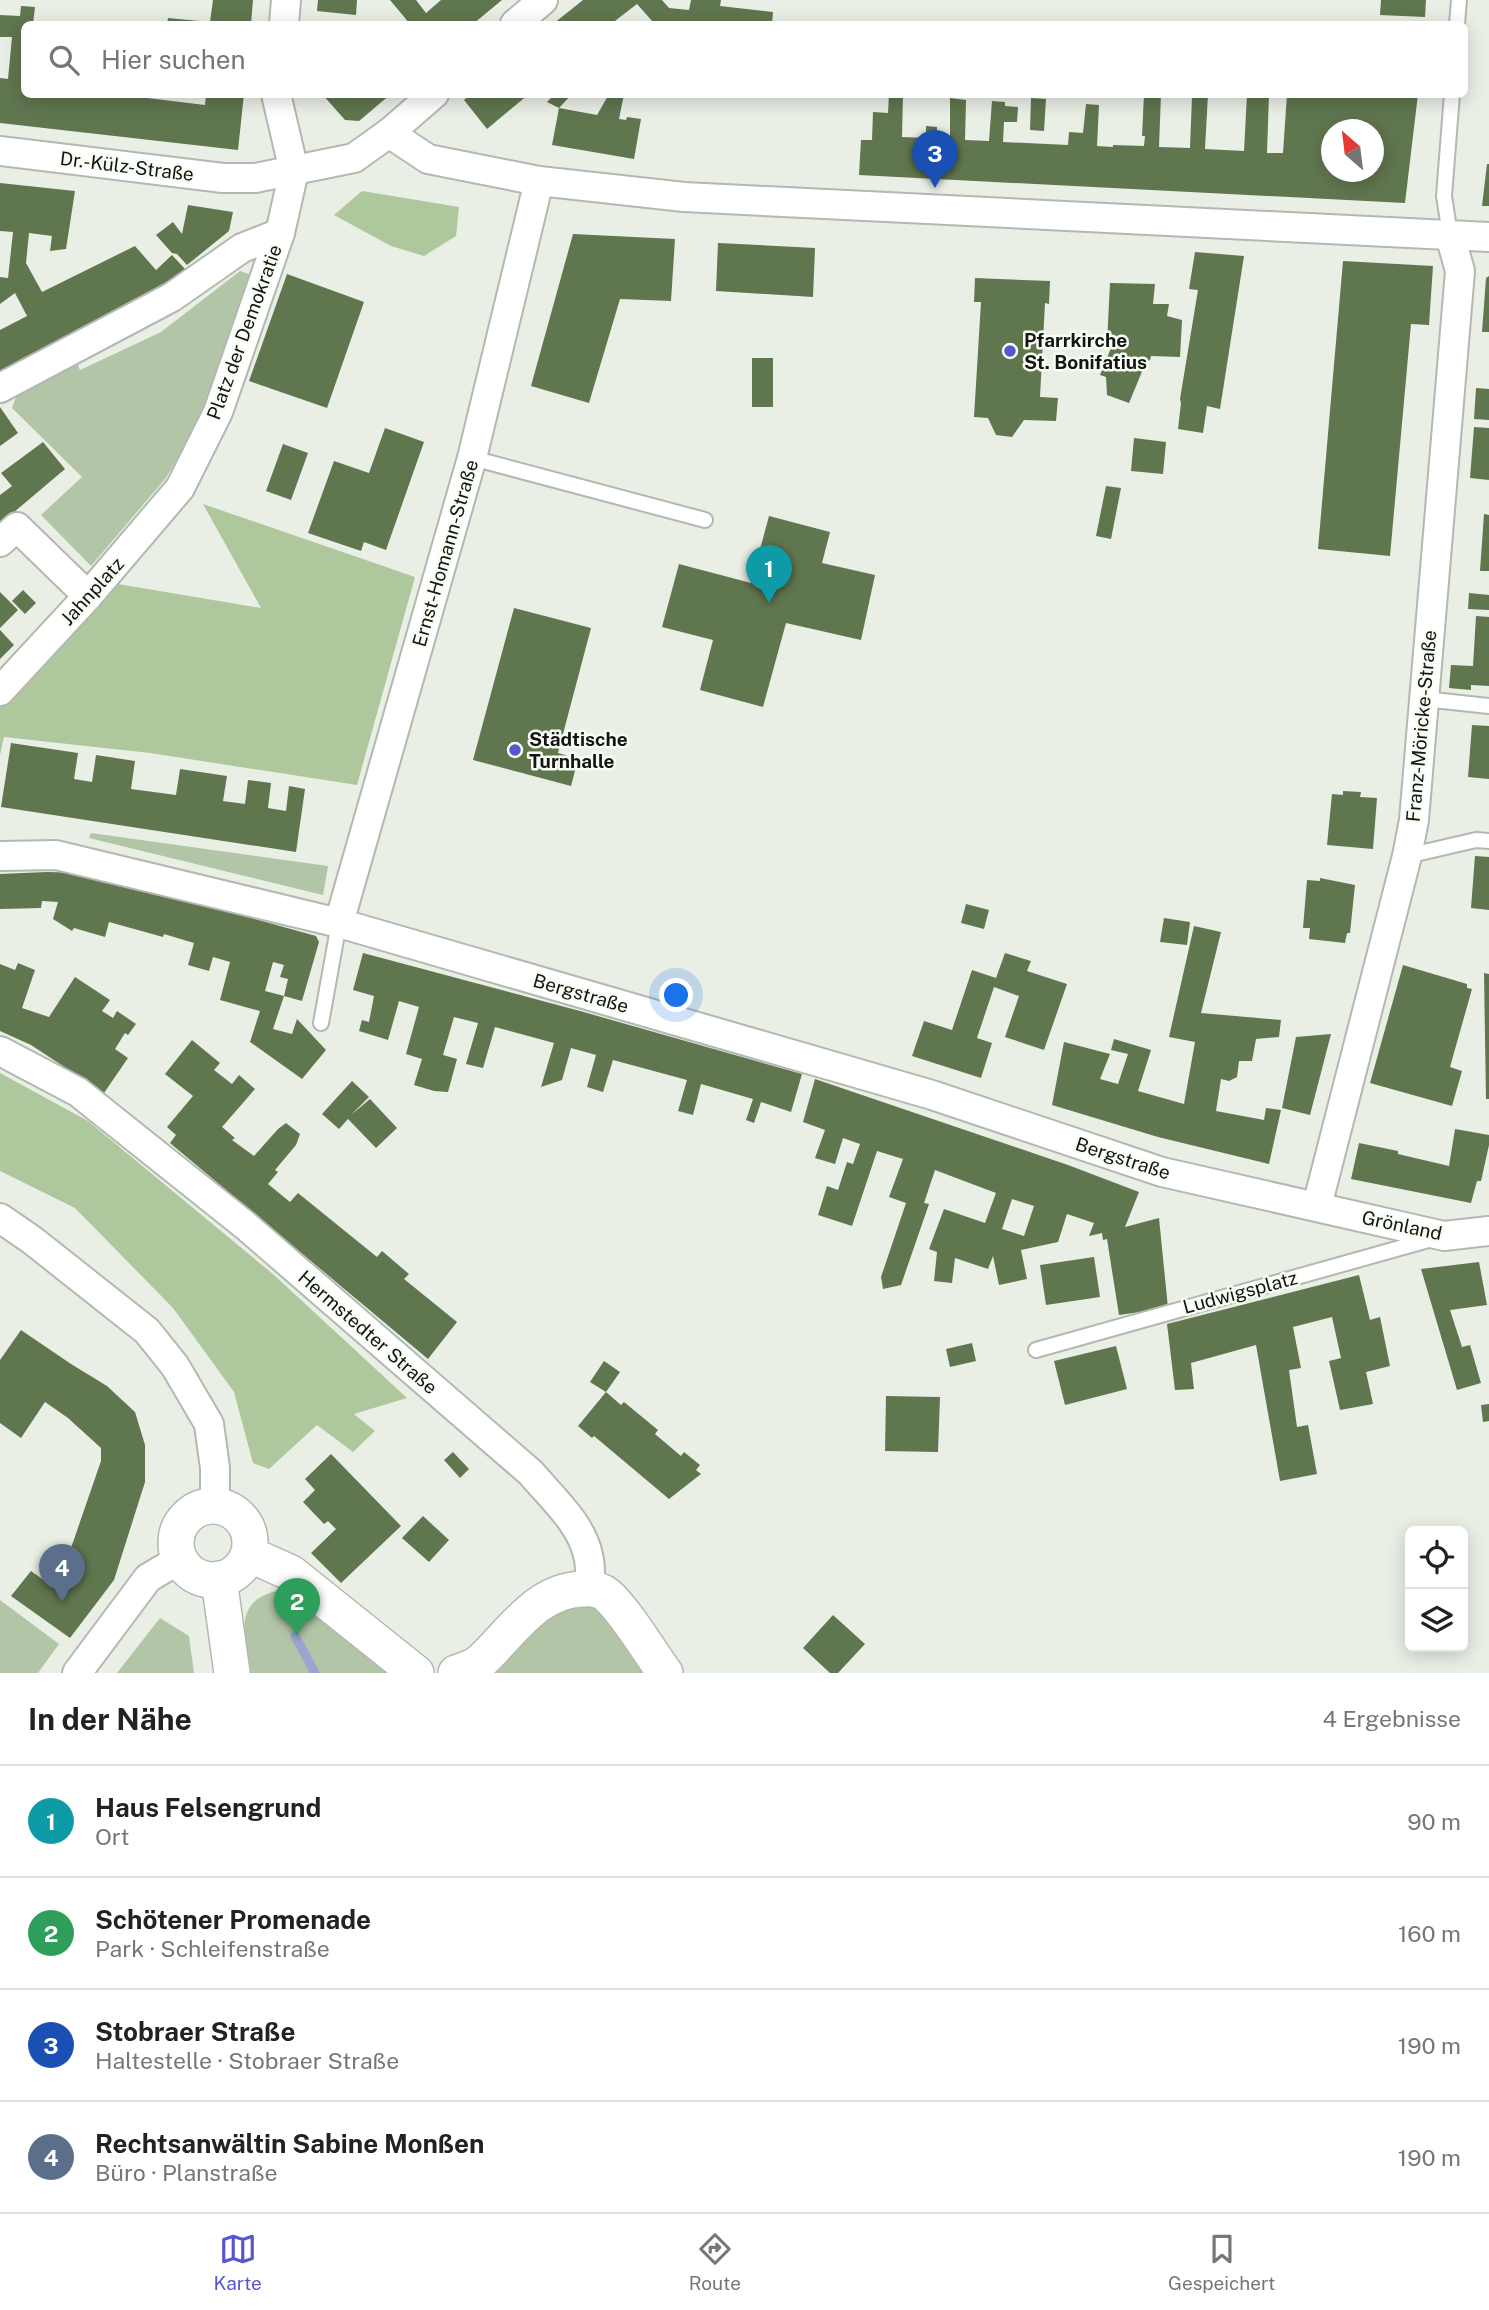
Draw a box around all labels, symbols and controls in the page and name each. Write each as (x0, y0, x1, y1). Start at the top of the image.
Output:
search box (21, 21, 1468, 98)
icon: search (45, 41, 83, 79)
text: Hier suchen (101, 44, 246, 75)
north arrow (1321, 119, 1384, 182)
pin: 3 (912, 130, 958, 188)
street label: Dr.-Külz-Straße (59, 147, 195, 185)
street label: Platz der Demokratie (202, 241, 286, 423)
place label: Pfarrkirche St. Bonifatius (1024, 329, 1147, 373)
marker: Pfarrkirche St. Bonifatius (1002, 343, 1018, 359)
street label: Ernst-Homann-Straße (408, 457, 482, 649)
pin: 1 (746, 545, 792, 603)
street label: Jahnplatz (56, 553, 128, 629)
street label: Franz-Möricke-Straße (1402, 629, 1440, 823)
place label: Städtische Turnhalle (529, 728, 628, 772)
marker: Städtische Turnhalle (507, 742, 523, 758)
street label: Bergstraße (531, 969, 631, 1017)
your location (659, 978, 693, 1012)
street label: Bergstraße (1073, 1132, 1173, 1184)
street label: Grönland (1360, 1206, 1444, 1244)
street label: Hermstedter Straße (294, 1266, 442, 1398)
street label: Ludwigsplatz (1180, 1266, 1300, 1318)
map controls (1405, 1526, 1468, 1652)
button: locate (1405, 1526, 1468, 1589)
pin: 4 (39, 1544, 85, 1602)
pin: 2 (274, 1578, 320, 1636)
button: layers (1405, 1589, 1468, 1652)
text: In der Nähe (28, 1701, 192, 1737)
text: 4 Ergebnisse (1322, 1705, 1461, 1732)
text: Haus Felsengrund (95, 1792, 321, 1823)
text: 1 (46, 1808, 56, 1835)
text: 90 m (1407, 1808, 1461, 1835)
text: Ort (95, 1823, 129, 1850)
text: Schötener Promenade (95, 1904, 371, 1935)
text: 2 (44, 1920, 58, 1947)
text: 160 m (1398, 1920, 1461, 1947)
text: Park · Schleifenstraße (95, 1935, 330, 1962)
text: Stobraer Straße (95, 2016, 295, 2047)
text: 3 (43, 2032, 59, 2059)
text: 190 m (1398, 2032, 1461, 2059)
text: Haltestelle · Stobraer Straße (95, 2047, 399, 2074)
text: Rechtsanwältin Sabine Monßen (95, 2128, 485, 2159)
text: 4 (43, 2144, 59, 2171)
text: 190 m (1398, 2144, 1461, 2171)
text: Büro · Planstraße (95, 2159, 277, 2186)
tab: Karte (213, 2230, 262, 2294)
tab: Route (689, 2230, 741, 2294)
tab: Gespeichert (1168, 2230, 1275, 2294)

